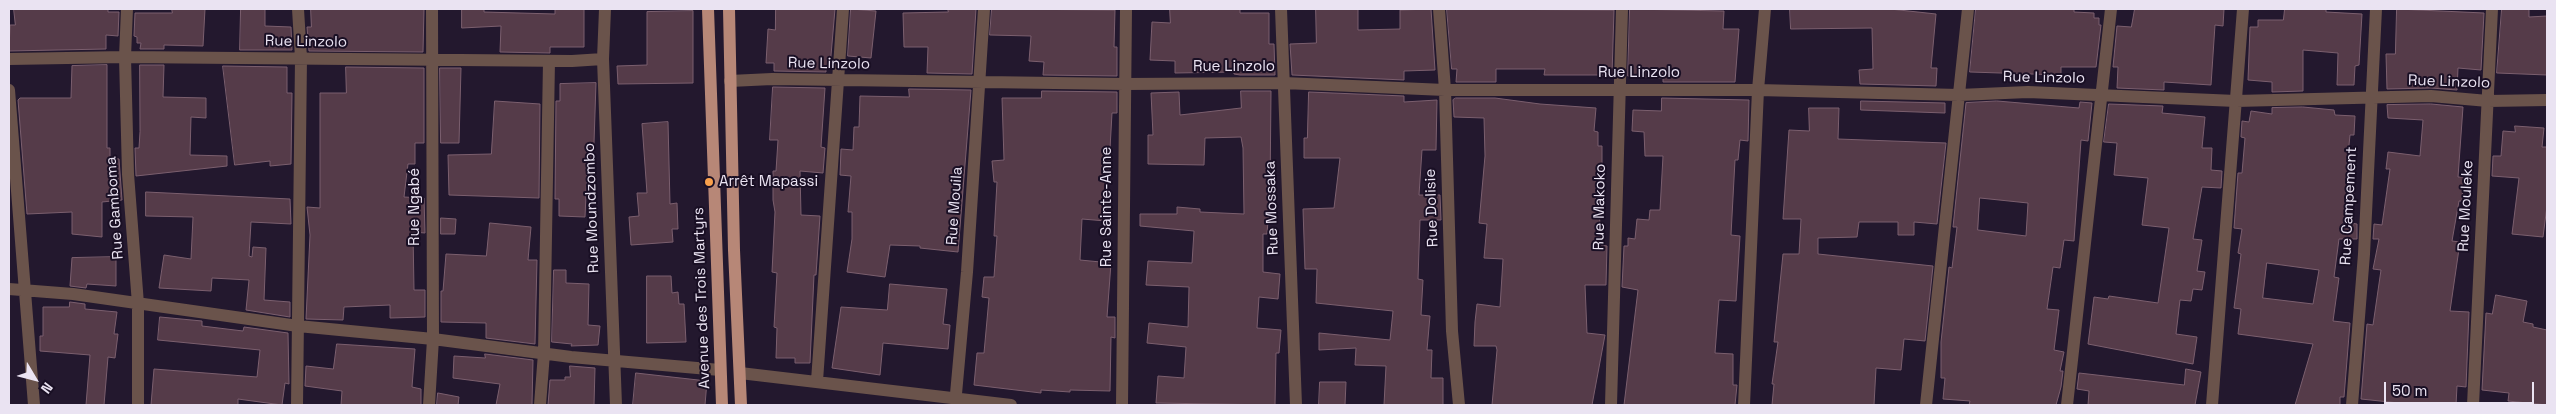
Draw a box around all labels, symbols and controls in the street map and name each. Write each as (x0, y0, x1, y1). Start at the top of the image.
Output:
street label: Rue Linzolo (265, 32, 347, 52)
street label: Rue Linzolo (788, 54, 870, 74)
street label: Rue Linzolo (1193, 58, 1275, 76)
street label: Rue Linzolo (1598, 64, 1680, 82)
street label: Rue Linzolo (2003, 68, 2085, 88)
street label: Rue Linzolo (2408, 72, 2490, 92)
street label: Rue Moundzombo (581, 143, 603, 273)
street label: Rue Campement (2337, 146, 2361, 266)
street label: Rue Sainte-Anne (1098, 147, 1116, 267)
street label: Rue Gamboma (102, 156, 128, 260)
street label: Rue Mossaka (1261, 160, 1283, 256)
street label: Rue Mouleke (2455, 160, 2477, 252)
street label: Rue Makoko (1590, 163, 1610, 251)
street label: Rue Mouila (943, 166, 967, 246)
street label: Rue Ngabé (406, 168, 424, 246)
street label: Rue Dolisie (1422, 169, 1442, 247)
place label: Arrêt Mapassi (719, 173, 818, 191)
marker: Arrêt Mapassi (703, 176, 715, 188)
street label: Avenue des Trois Martyrs (690, 207, 714, 389)
north arrow (10, 354, 60, 404)
scale bar (2386, 372, 2536, 404)
text: N (37, 379, 57, 397)
text: 50 m (2392, 381, 2427, 400)

